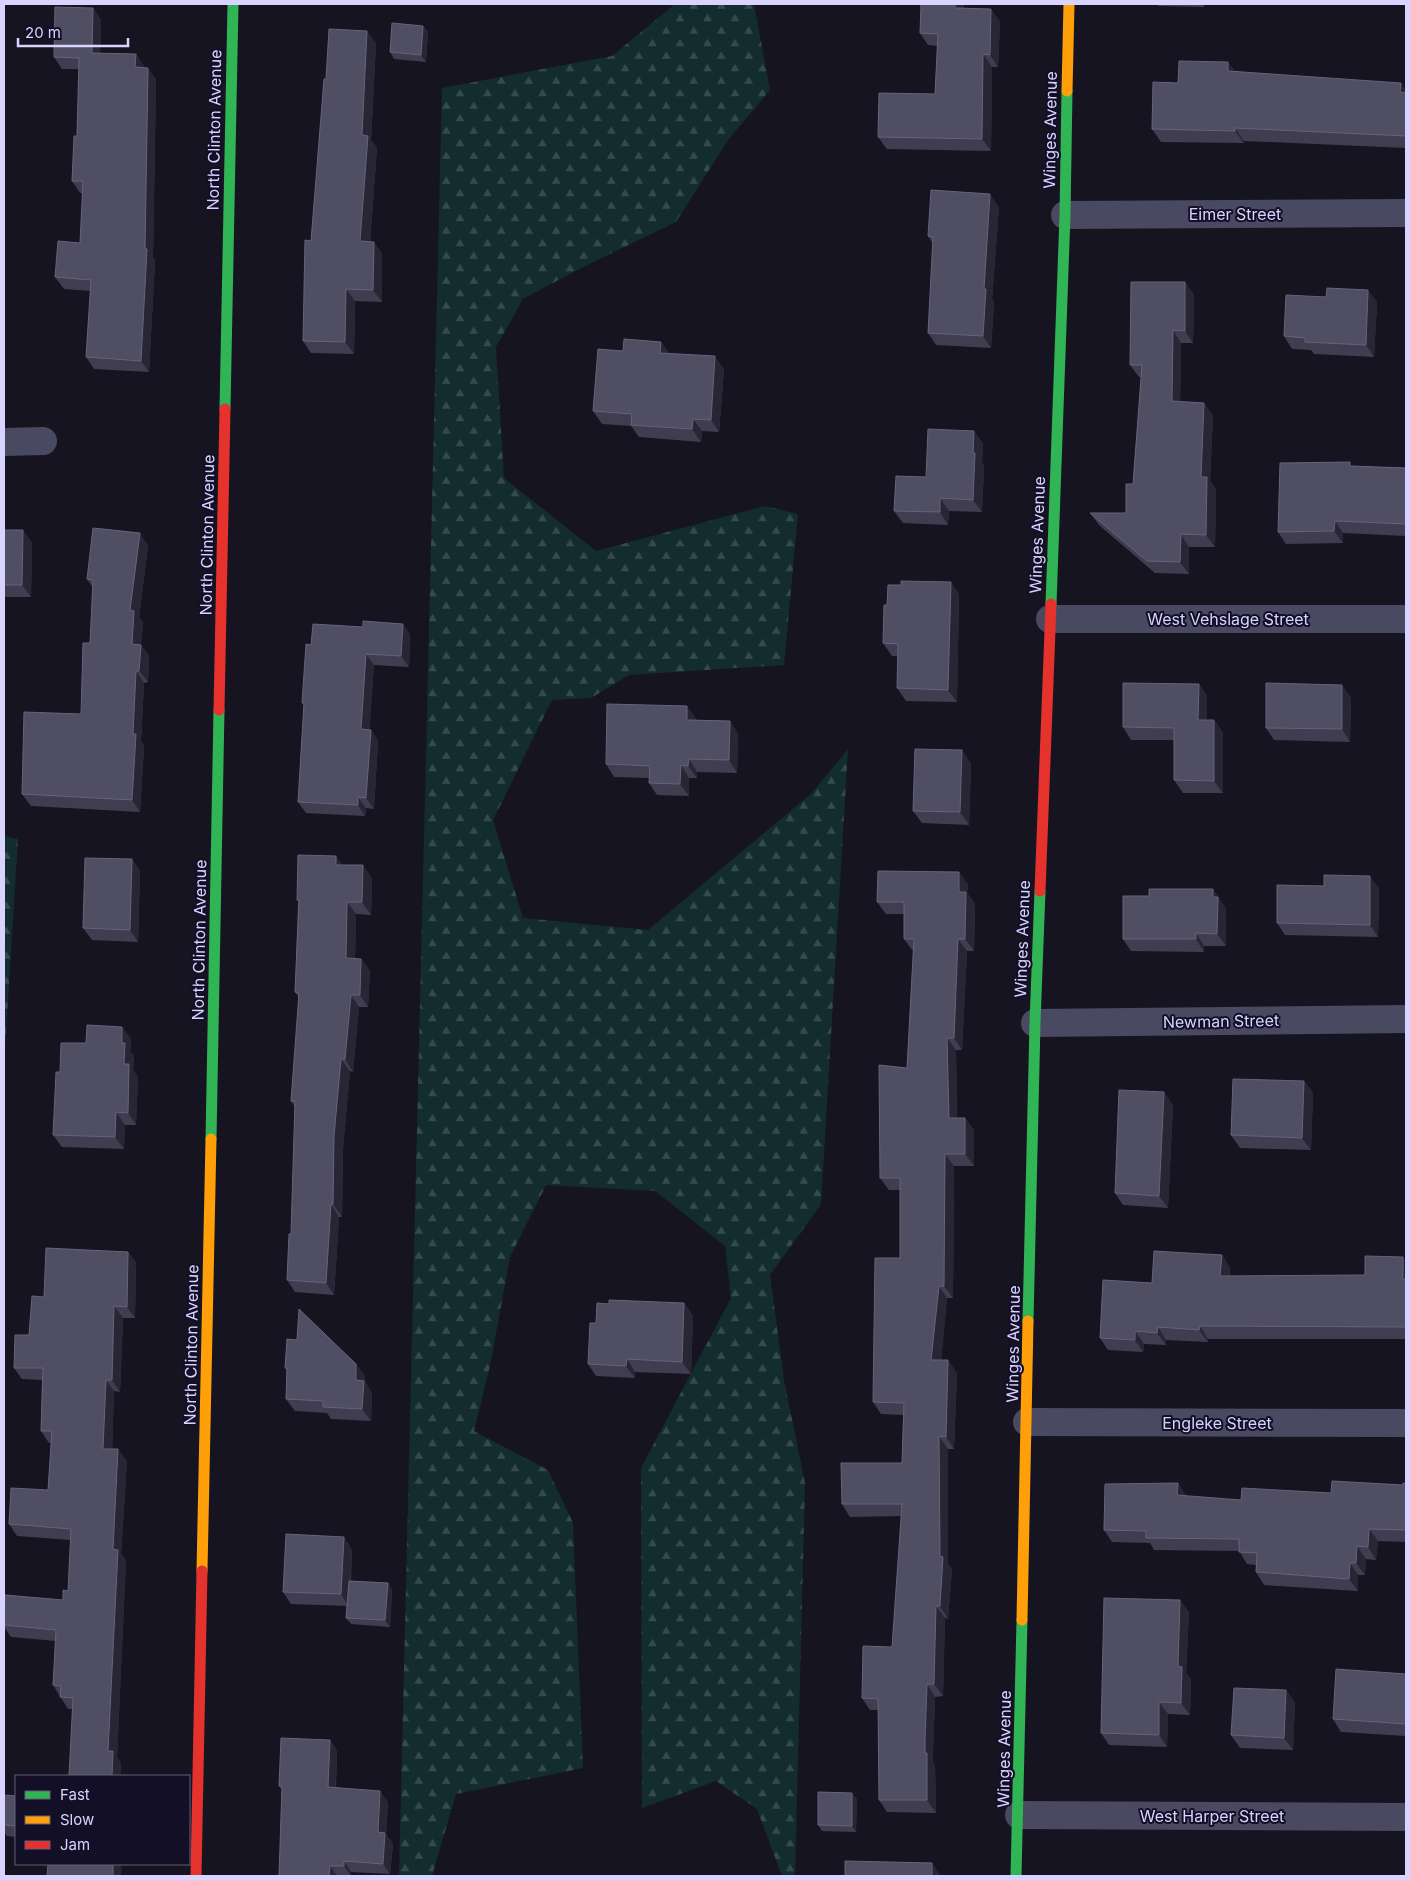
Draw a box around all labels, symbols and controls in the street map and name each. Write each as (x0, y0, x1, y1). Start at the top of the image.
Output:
scale bar (18, 15, 128, 47)
text: 20 m (25, 23, 61, 42)
street label: North Clinton Avenue (203, 49, 225, 211)
street label: Winges Avenue (1039, 71, 1061, 189)
street label: Eimer Street (1189, 204, 1281, 224)
street label: North Clinton Avenue (196, 454, 218, 616)
street label: Winges Avenue (1025, 476, 1049, 594)
street label: West Vehslage Street (1147, 609, 1309, 629)
street label: North Clinton Avenue (188, 859, 210, 1021)
street label: Winges Avenue (1010, 880, 1034, 998)
street label: Newman Street (1163, 1010, 1279, 1032)
street label: North Clinton Avenue (180, 1264, 202, 1426)
street label: Winges Avenue (1002, 1285, 1024, 1403)
street label: Engleke Street (1162, 1413, 1272, 1433)
street label: Winges Avenue (993, 1690, 1015, 1808)
legend (15, 1775, 190, 1865)
text: Fast (60, 1785, 90, 1804)
street label: West Harper Street (1140, 1806, 1284, 1826)
text: Slow (60, 1810, 94, 1829)
text: Jam (60, 1835, 90, 1854)

